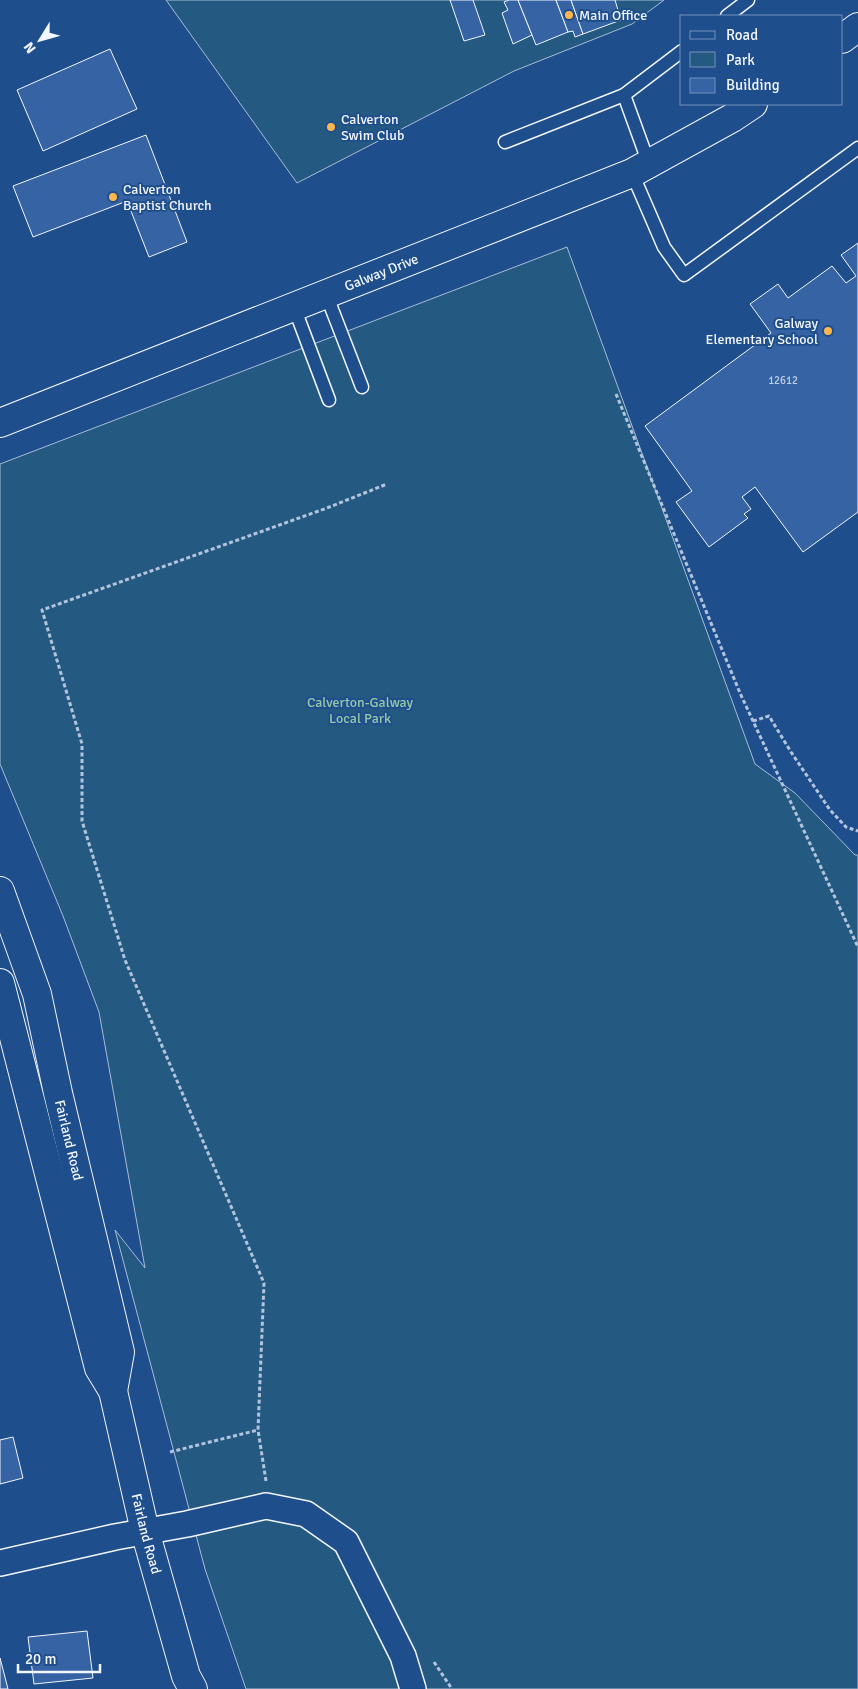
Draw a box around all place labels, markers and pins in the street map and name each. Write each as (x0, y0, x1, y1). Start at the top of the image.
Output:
place label: Main Office (579, 7, 647, 24)
marker: Main Office (563, 9, 575, 21)
place label: Calverton Swim Club (341, 111, 404, 144)
marker: Calverton Swim Club (325, 121, 337, 133)
place label: Calverton Baptist Church (123, 181, 212, 214)
marker: Calverton Baptist Church (107, 191, 119, 203)
place label: Galway Elementary School (705, 315, 818, 348)
marker: Galway Elementary School (822, 325, 834, 337)

